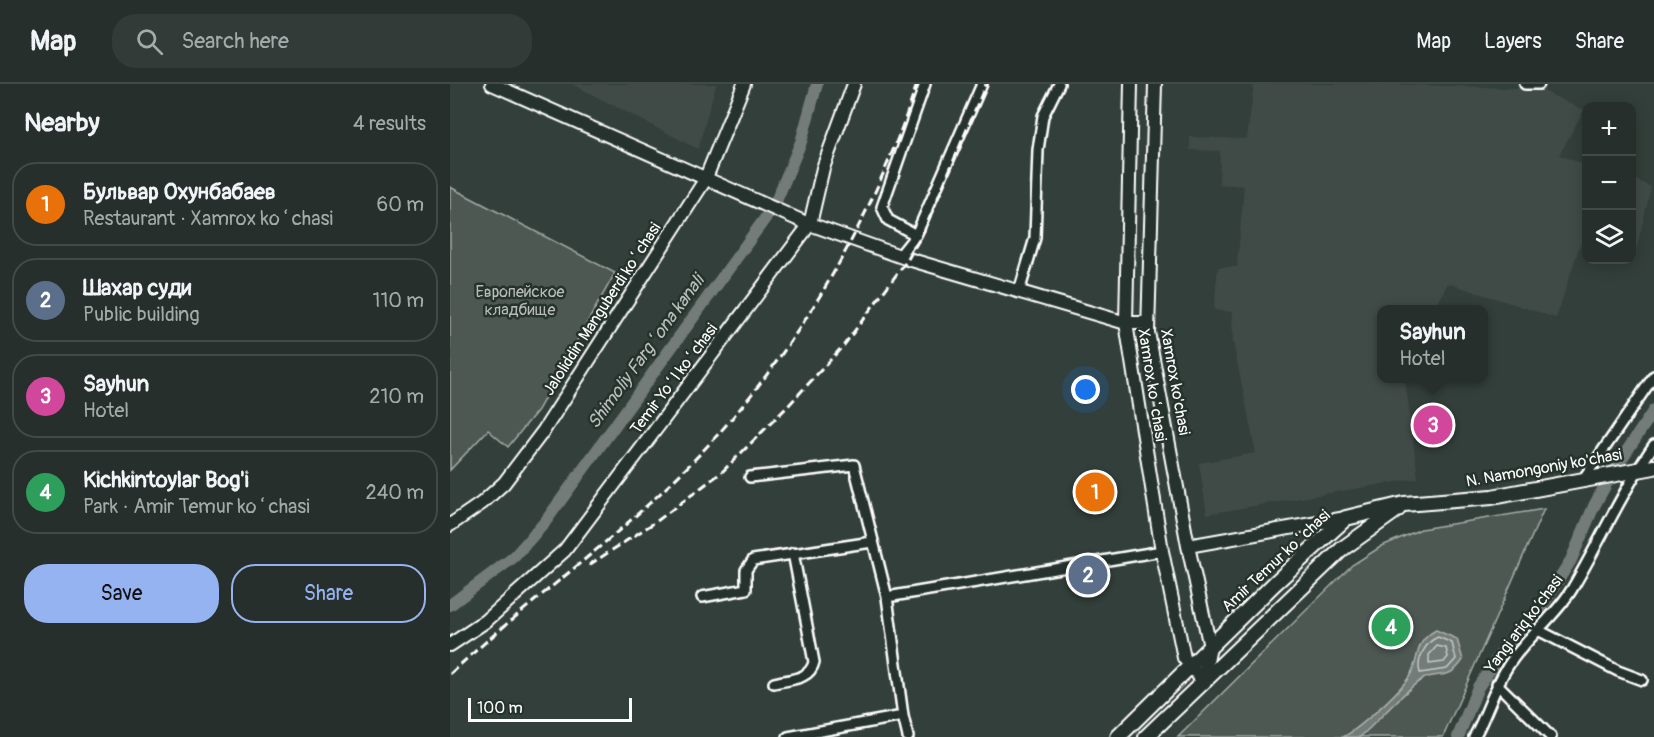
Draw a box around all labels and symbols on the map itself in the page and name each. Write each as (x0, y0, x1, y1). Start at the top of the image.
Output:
street label: Jaloliddin Manguberdi koʻchasi (539, 219, 665, 399)
water label: Shimoliy Fargʻona kanali (583, 268, 711, 433)
park label: Европейское кладбище (476, 282, 565, 320)
street label: Temir Yoʻl koʻchasi (626, 320, 722, 438)
street label: Xamrox koʻchasi (1133, 327, 1171, 443)
street label: Xamrox ko'chasi (1156, 327, 1194, 437)
your location (1071, 375, 1100, 404)
pin: 3 (1414, 402, 1452, 448)
street label: N. Namongoniy ko'chasi (1464, 444, 1624, 492)
pin: 1 (1076, 470, 1114, 514)
street label: Amir Temur koʻchasi (1217, 505, 1335, 617)
pin: 2 (1068, 552, 1108, 598)
street label: Yangi ariq ko‘chasi (1480, 571, 1567, 678)
pin: 4 (1372, 604, 1410, 650)
scale bar (468, 695, 632, 722)

